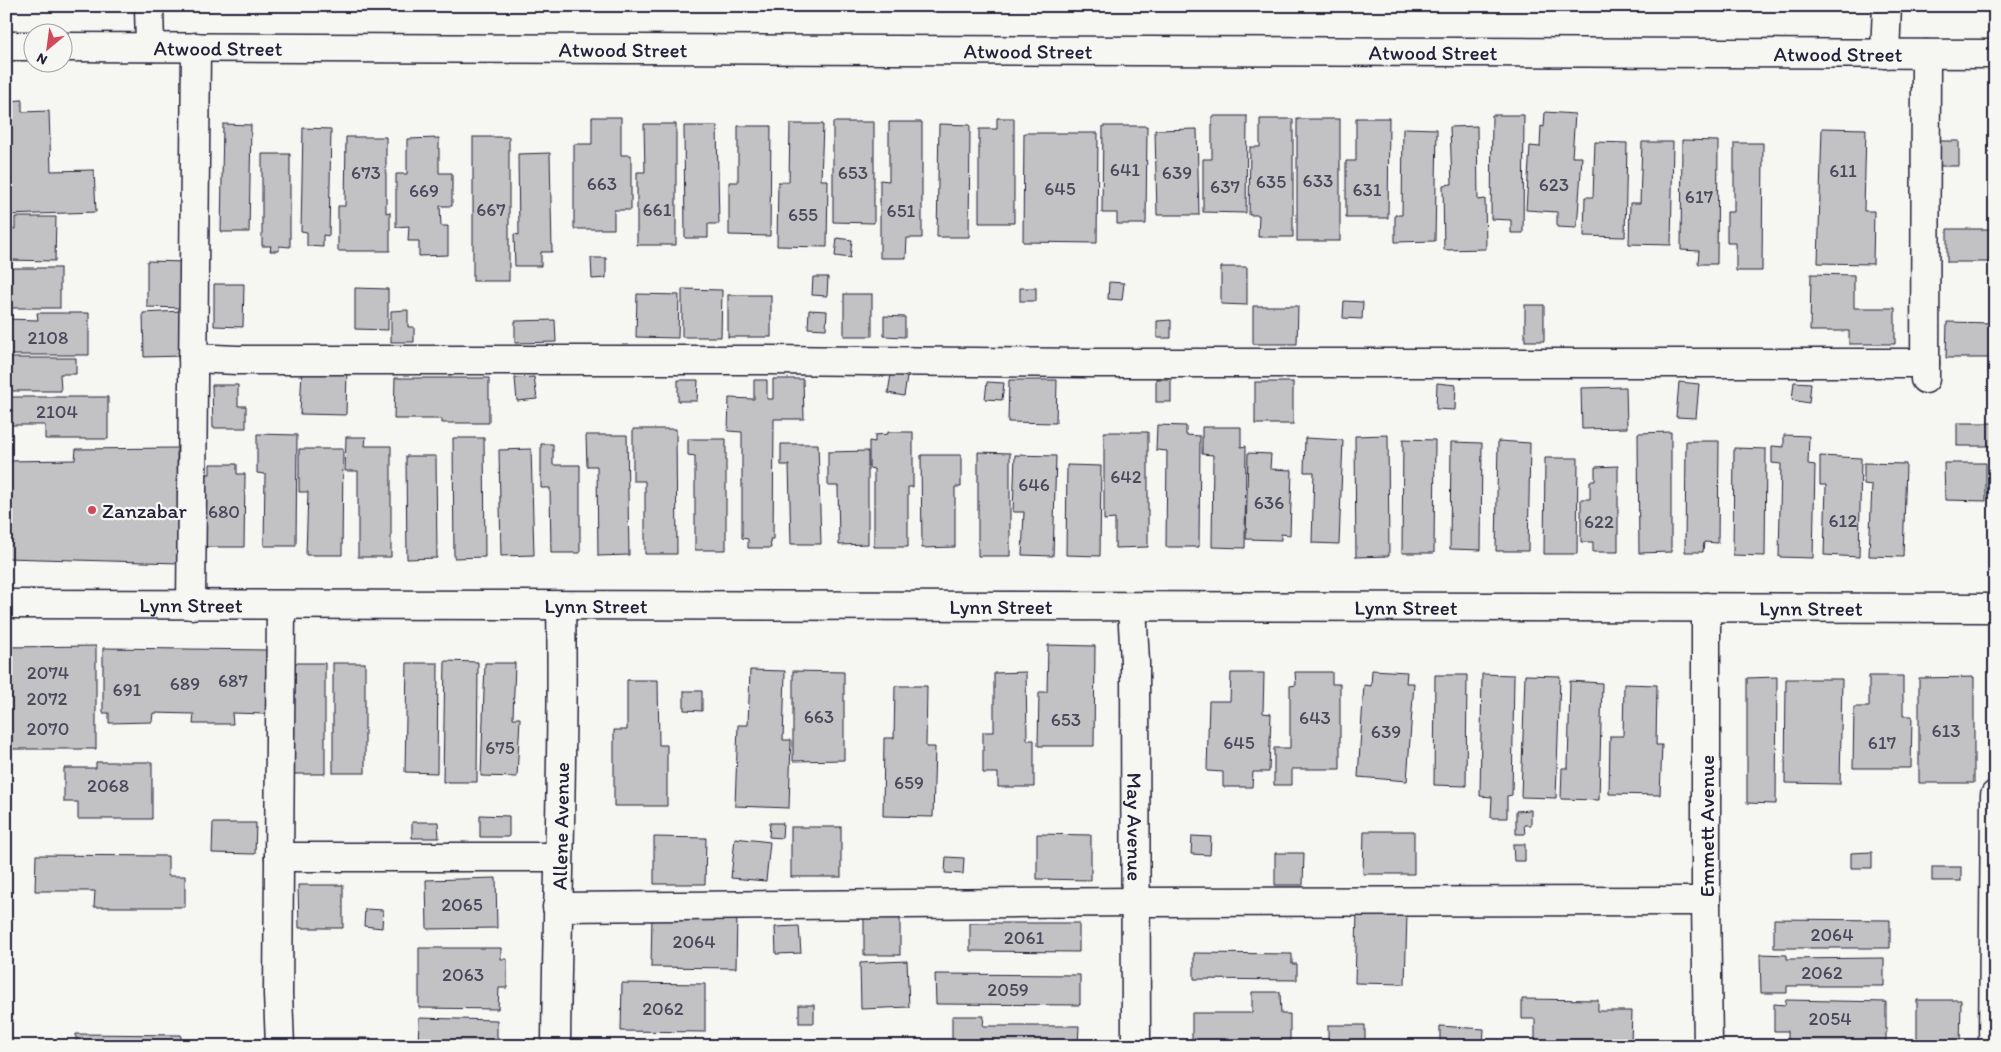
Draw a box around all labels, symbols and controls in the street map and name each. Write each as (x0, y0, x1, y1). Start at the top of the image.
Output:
north arrow (22, 22, 72, 72)
street label: Atwood Street (153, 35, 283, 60)
street label: Atwood Street (558, 36, 688, 62)
street label: Atwood Street (963, 38, 1093, 63)
street label: Atwood Street (1368, 39, 1498, 65)
street label: Atwood Street (1773, 41, 1903, 66)
text: N (34, 49, 50, 69)
house number: 641 (1110, 158, 1140, 181)
house number: 611 (1829, 159, 1857, 182)
house number: 673 (351, 161, 381, 184)
house number: 653 (838, 161, 868, 184)
house number: 639 (1162, 161, 1192, 184)
house number: 633 (1303, 169, 1333, 192)
house number: 635 (1256, 170, 1286, 193)
house number: 663 (587, 172, 617, 195)
house number: 623 (1539, 173, 1569, 196)
house number: 637 (1210, 175, 1240, 198)
house number: 645 (1044, 177, 1076, 200)
house number: 631 (1352, 178, 1382, 201)
house number: 669 (409, 179, 439, 202)
house number: 617 (1685, 185, 1713, 208)
house number: 667 (476, 198, 506, 221)
house number: 661 (643, 198, 672, 221)
house number: 651 (887, 199, 916, 222)
house number: 655 (788, 203, 818, 226)
house number: 2108 (28, 326, 68, 349)
house number: 2104 (36, 400, 78, 423)
house number: 642 (1110, 465, 1142, 488)
house number: 646 (1018, 473, 1050, 496)
house number: 636 (1254, 491, 1284, 514)
place label: Zanzabar (102, 498, 188, 523)
house number: 680 (208, 500, 240, 523)
marker: Zanzabar (86, 504, 98, 516)
house number: 612 (1829, 509, 1857, 532)
house number: 622 (1584, 510, 1614, 533)
street label: Lynn Street (139, 592, 243, 617)
street label: Lynn Street (544, 593, 648, 618)
street label: Lynn Street (949, 593, 1053, 619)
street label: Lynn Street (1354, 594, 1458, 619)
street label: Lynn Street (1759, 595, 1863, 620)
house number: 2074 (27, 661, 69, 684)
house number: 687 (218, 669, 248, 692)
house number: 689 (170, 672, 200, 695)
house number: 691 (113, 678, 142, 701)
house number: 2072 (26, 687, 68, 710)
house number: 663 (804, 705, 834, 728)
house number: 643 (1299, 706, 1331, 729)
house number: 653 (1051, 708, 1081, 731)
house number: 2070 (27, 717, 69, 740)
house number: 613 (1931, 719, 1961, 742)
house number: 639 (1371, 720, 1401, 743)
house number: 645 (1223, 731, 1255, 754)
house number: 617 (1868, 731, 1896, 754)
house number: 675 (485, 736, 515, 759)
street label: Emmett Avenue (1694, 755, 1719, 897)
street label: Allene Avenue (546, 762, 574, 890)
house number: 659 (894, 771, 924, 794)
street label: May Avenue (1123, 773, 1148, 881)
house number: 2068 (87, 774, 129, 797)
house number: 2065 (441, 893, 483, 916)
house number: 2064 (1810, 923, 1854, 946)
house number: 2061 (1004, 926, 1044, 949)
house number: 2064 (672, 930, 716, 953)
house number: 2062 (1801, 961, 1843, 984)
house number: 2063 (442, 963, 484, 986)
house number: 2059 (987, 978, 1029, 1001)
house number: 2062 (642, 997, 684, 1020)
house number: 2054 (1808, 1007, 1852, 1030)

